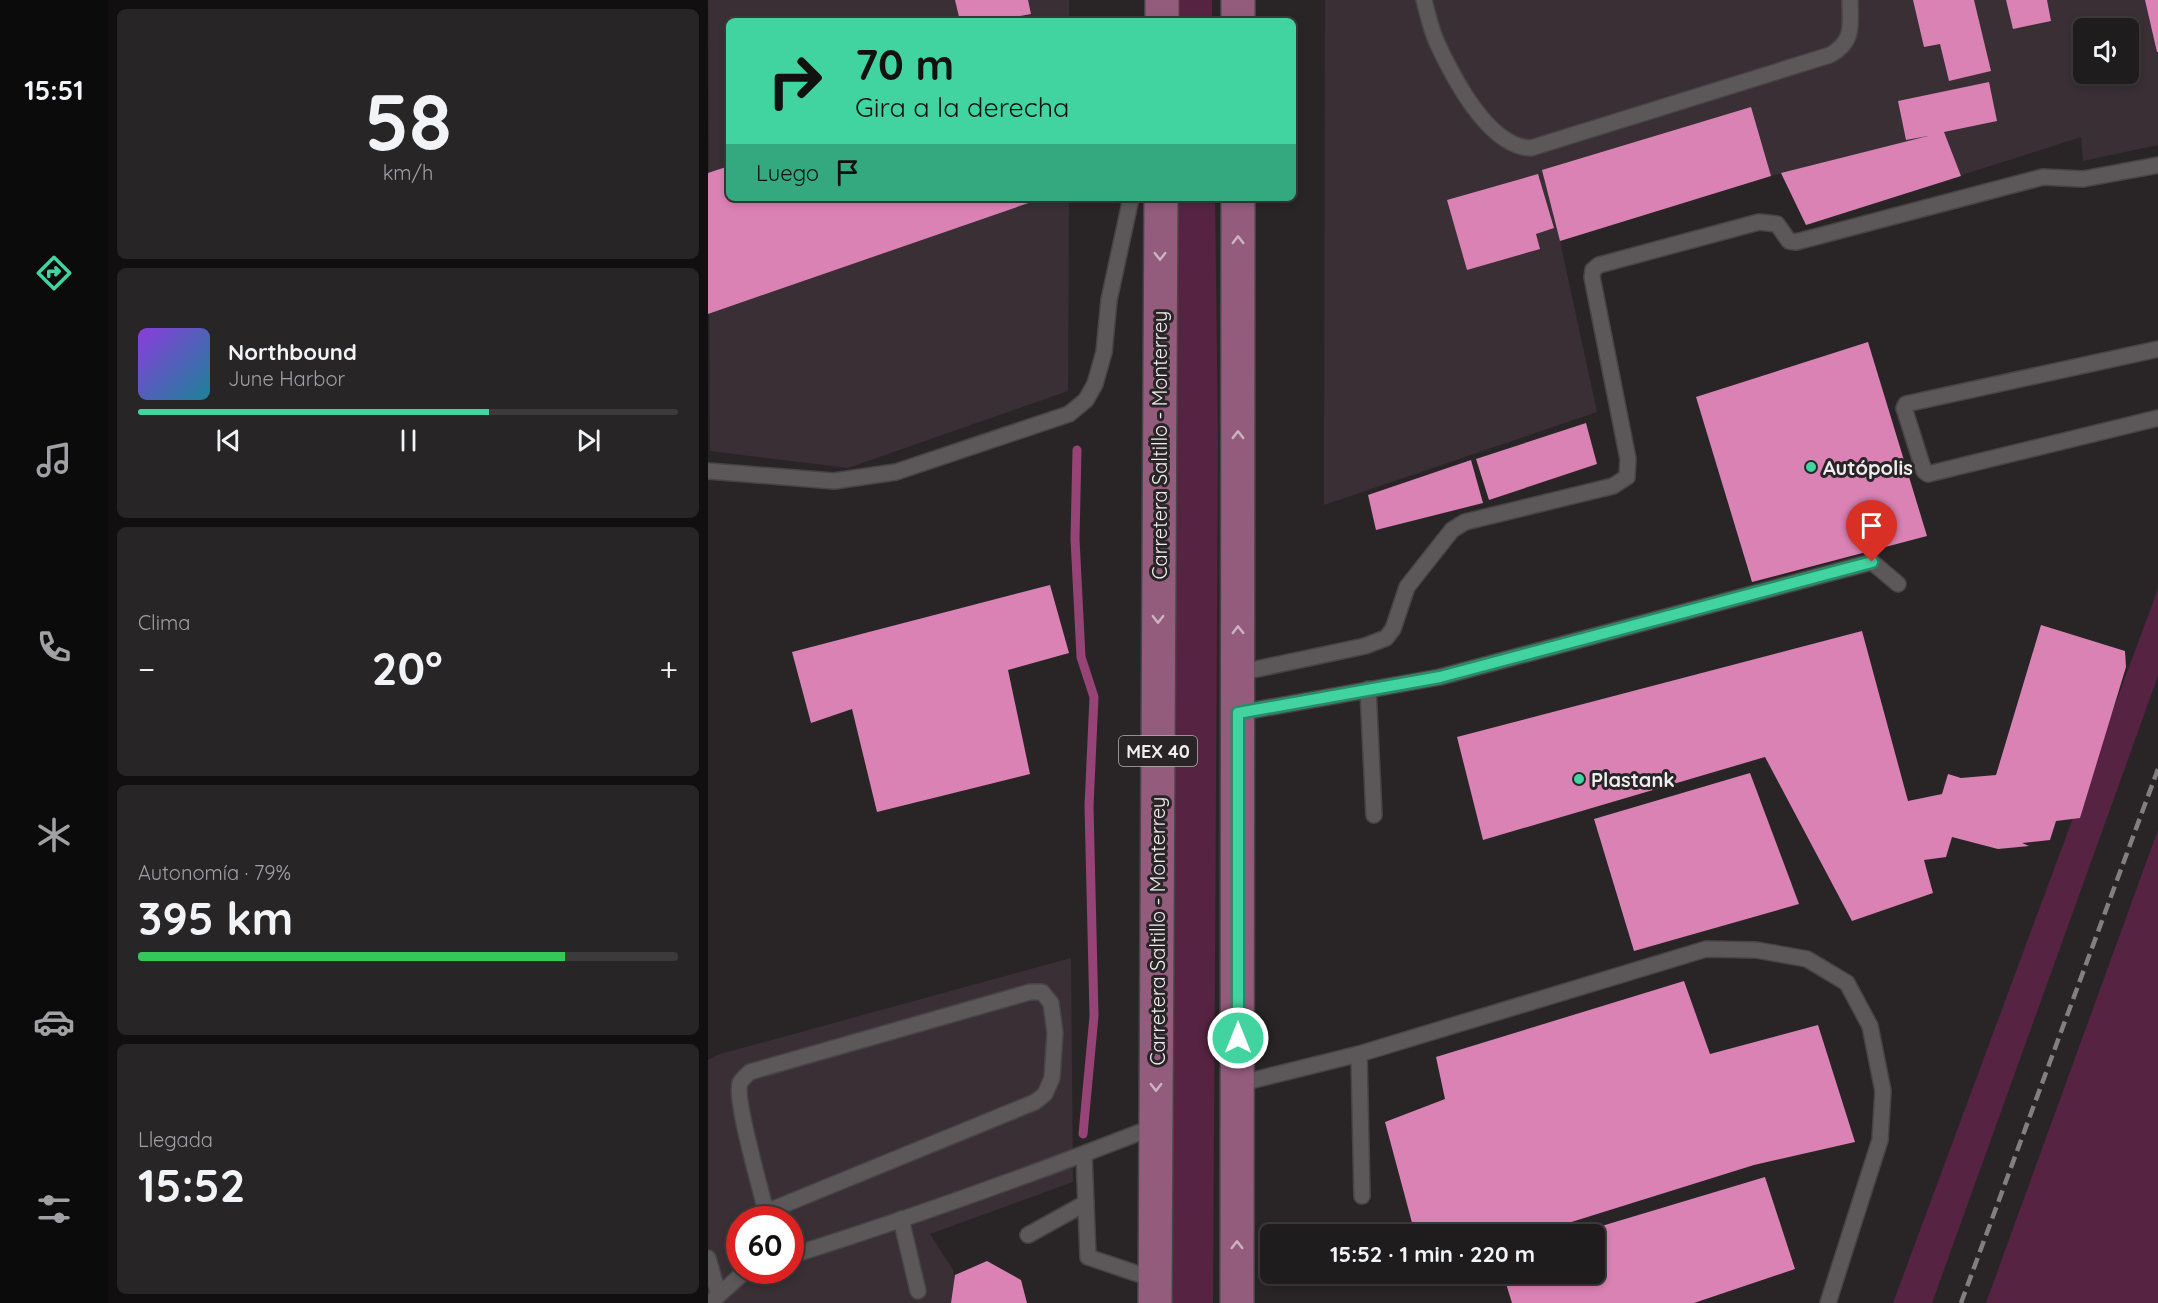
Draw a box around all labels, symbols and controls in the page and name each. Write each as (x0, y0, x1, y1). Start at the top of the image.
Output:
map controls (2073, 18, 2139, 84)
button: sound (2073, 18, 2139, 84)
text: 70 m (855, 38, 954, 91)
icon: right (756, 42, 834, 120)
text: 58 (364, 72, 452, 170)
text: 15:51 (24, 73, 84, 107)
text: Gira a la derecha (855, 90, 1069, 124)
icon: arrive (831, 156, 864, 189)
text: Luego (756, 159, 819, 187)
text: km/h (383, 160, 433, 185)
one-way arrow (1232, 235, 1244, 244)
icon: directions (33, 252, 75, 294)
one-way arrow (1154, 252, 1166, 261)
street label: Carretera Saltillo - Monterrey (1147, 311, 1172, 579)
text: Northbound (228, 338, 357, 366)
text: June Harbor (228, 366, 345, 391)
icon: previous (212, 424, 245, 457)
icon: pause (392, 424, 425, 457)
icon: next (572, 424, 605, 457)
one-way arrow (1232, 430, 1244, 439)
icon: music (33, 439, 75, 481)
place label: Autópolis (1823, 455, 1913, 480)
marker: Autópolis (1804, 460, 1818, 474)
pin (1846, 500, 1897, 562)
icon: arrive (1855, 509, 1888, 542)
text: Clima (138, 610, 190, 635)
one-way arrow (1152, 615, 1164, 624)
one-way arrow (1232, 625, 1244, 634)
icon: phone (33, 626, 75, 668)
text: 20° (372, 640, 443, 696)
text: − (138, 648, 155, 689)
text: + (659, 648, 678, 689)
road number: MEX 40 (1119, 736, 1197, 766)
place label: Plastank (1591, 767, 1675, 792)
marker: Plastank (1572, 772, 1586, 786)
street label: Carretera Saltillo - Monterrey (1145, 797, 1170, 1065)
icon: climate (33, 814, 75, 856)
text: Autonomía · 79% (138, 860, 291, 885)
text: 395 km (138, 890, 293, 946)
icon: car (33, 1001, 75, 1043)
position arrow (1206, 1006, 1270, 1070)
one-way arrow (1150, 1083, 1162, 1092)
text: Llegada (138, 1127, 213, 1152)
text: 15:52 (138, 1157, 245, 1213)
icon: filters (33, 1188, 75, 1230)
speed limit sign: 60 (726, 1206, 804, 1284)
one-way arrow (1231, 1240, 1243, 1249)
text: 15:52 · 1 min · 220 m (1330, 1240, 1535, 1268)

